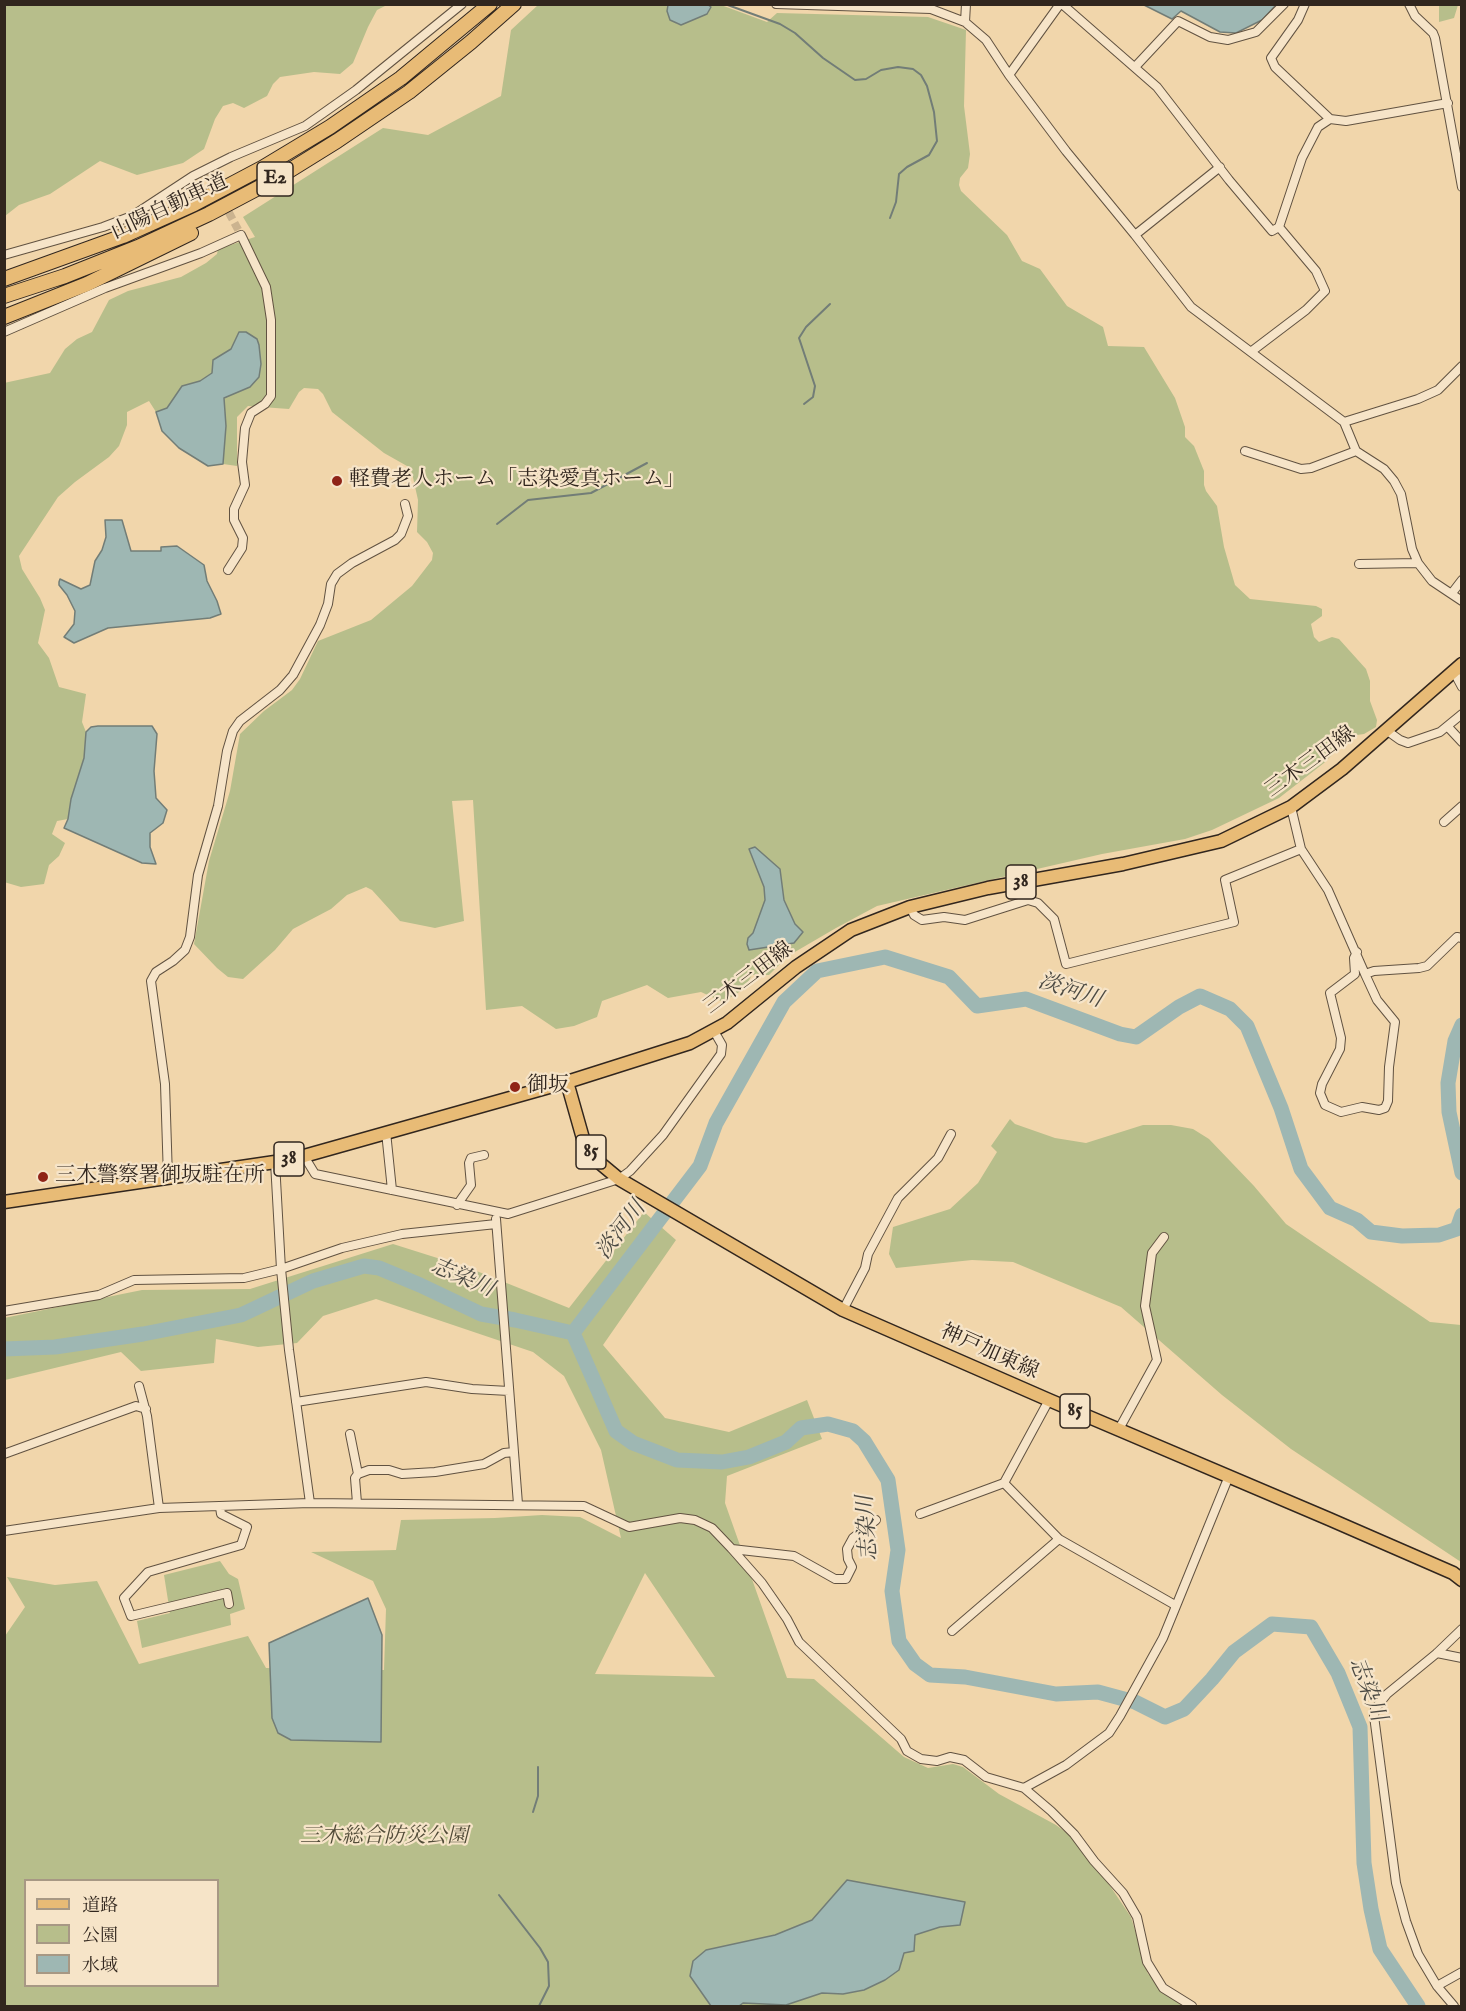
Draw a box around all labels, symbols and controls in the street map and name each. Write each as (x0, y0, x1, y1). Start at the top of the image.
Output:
road number: E2 (257, 162, 293, 196)
street label: 山陽自動車道 (108, 170, 232, 246)
place label: 軽費老人ホーム「志染愛真ホーム」 (349, 468, 685, 494)
marker: 軽費老人ホーム「志染愛真ホーム」 (330, 474, 344, 488)
street label: 三木三田線 (1261, 722, 1361, 804)
road number: 38 (1006, 865, 1036, 899)
street label: 三木三田線 (699, 937, 799, 1021)
water label: 淡河川 (1035, 969, 1105, 1015)
place label: 御坂 (527, 1074, 569, 1100)
marker: 御坂 (508, 1080, 522, 1094)
road number: 85 (576, 1135, 606, 1169)
road number: 38 (274, 1142, 304, 1176)
place label: 三木警察署御坂駐在所 (55, 1164, 265, 1190)
marker: 三木警察署御坂駐在所 (36, 1170, 50, 1184)
water label: 淡河川 (592, 1197, 652, 1265)
water label: 志染川 (426, 1254, 498, 1304)
street label: 神戸加東線 (936, 1320, 1042, 1386)
road number: 85 (1060, 1394, 1090, 1428)
water label: 志染川 (854, 1494, 884, 1562)
water label: 志染川 (1342, 1654, 1390, 1726)
park label: 三木総合防災公園 (300, 1825, 468, 1851)
legend (24, 1879, 219, 1987)
text: 道路 (82, 1895, 118, 1918)
text: 公園 (82, 1925, 118, 1948)
text: 水域 (82, 1955, 118, 1978)

